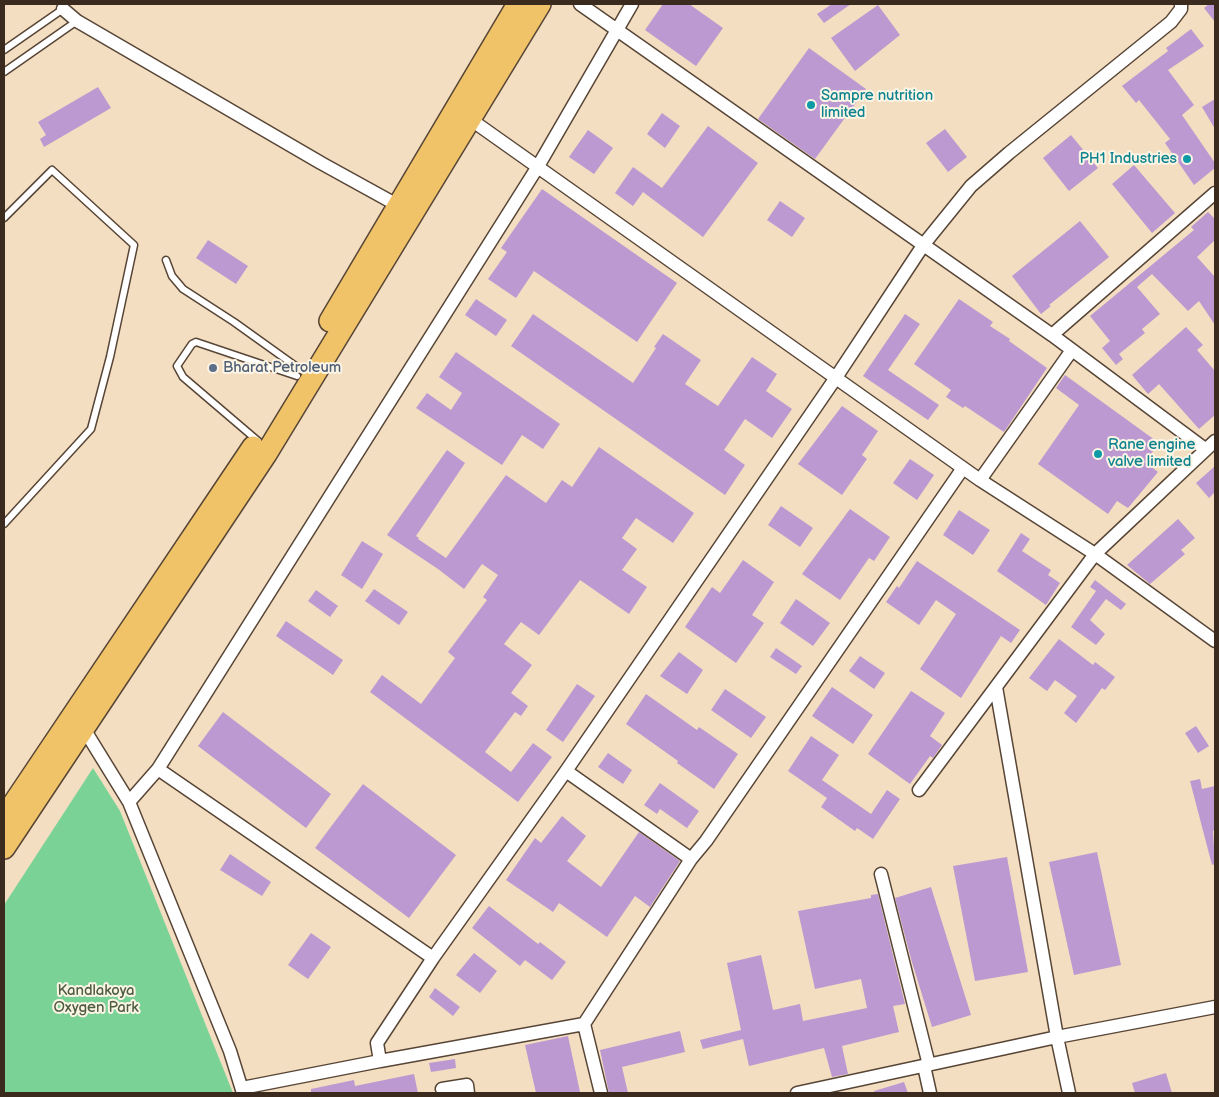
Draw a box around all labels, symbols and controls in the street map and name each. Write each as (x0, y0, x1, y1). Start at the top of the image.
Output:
place label: Sampre nutrition limited (821, 87, 933, 122)
marker: Sampre nutrition limited (805, 99, 817, 111)
place label: PH1 Industries (1079, 150, 1177, 168)
marker: PH1 Industries (1181, 153, 1193, 165)
place label: Bharat Petroleum (223, 359, 341, 377)
marker: Bharat Petroleum (207, 362, 219, 374)
place label: Rane engine valve limited (1108, 436, 1195, 471)
marker: Rane engine valve limited (1092, 448, 1104, 460)
park label: Kandlakoya Oxygen Park (53, 982, 139, 1017)

